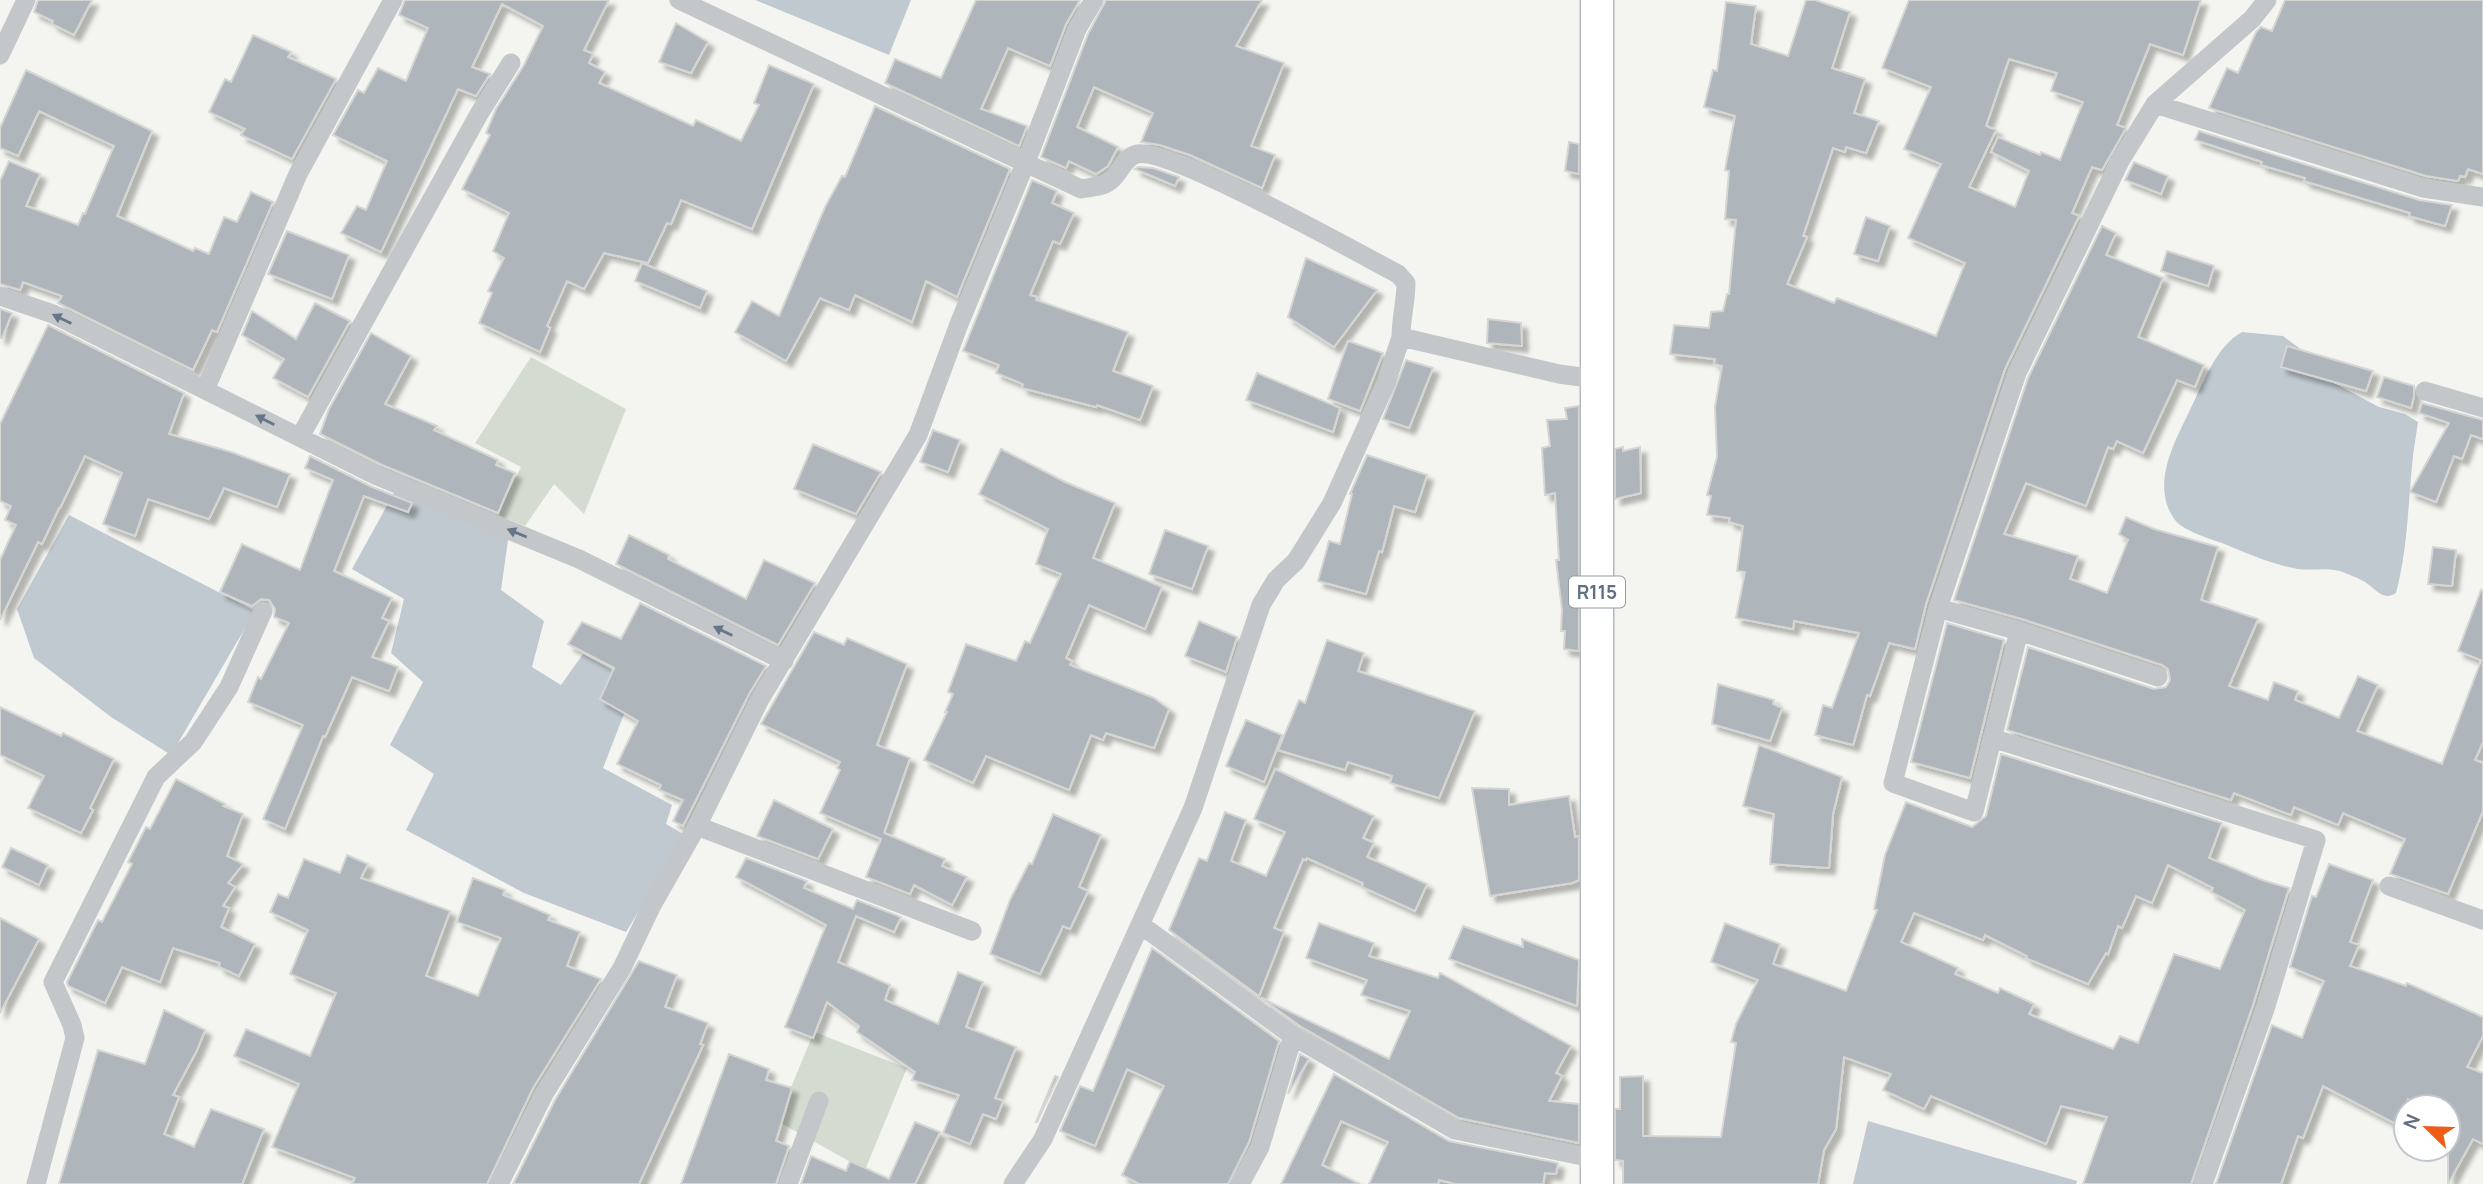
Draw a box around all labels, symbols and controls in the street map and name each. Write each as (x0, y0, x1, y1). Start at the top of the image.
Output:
one-way arrow (52, 313, 72, 324)
one-way arrow (255, 415, 275, 426)
one-way arrow (507, 528, 528, 539)
road number: R115 (1569, 576, 1625, 608)
one-way arrow (713, 625, 733, 636)
north arrow (2392, 1093, 2462, 1163)
text: N (2397, 1110, 2426, 1133)

